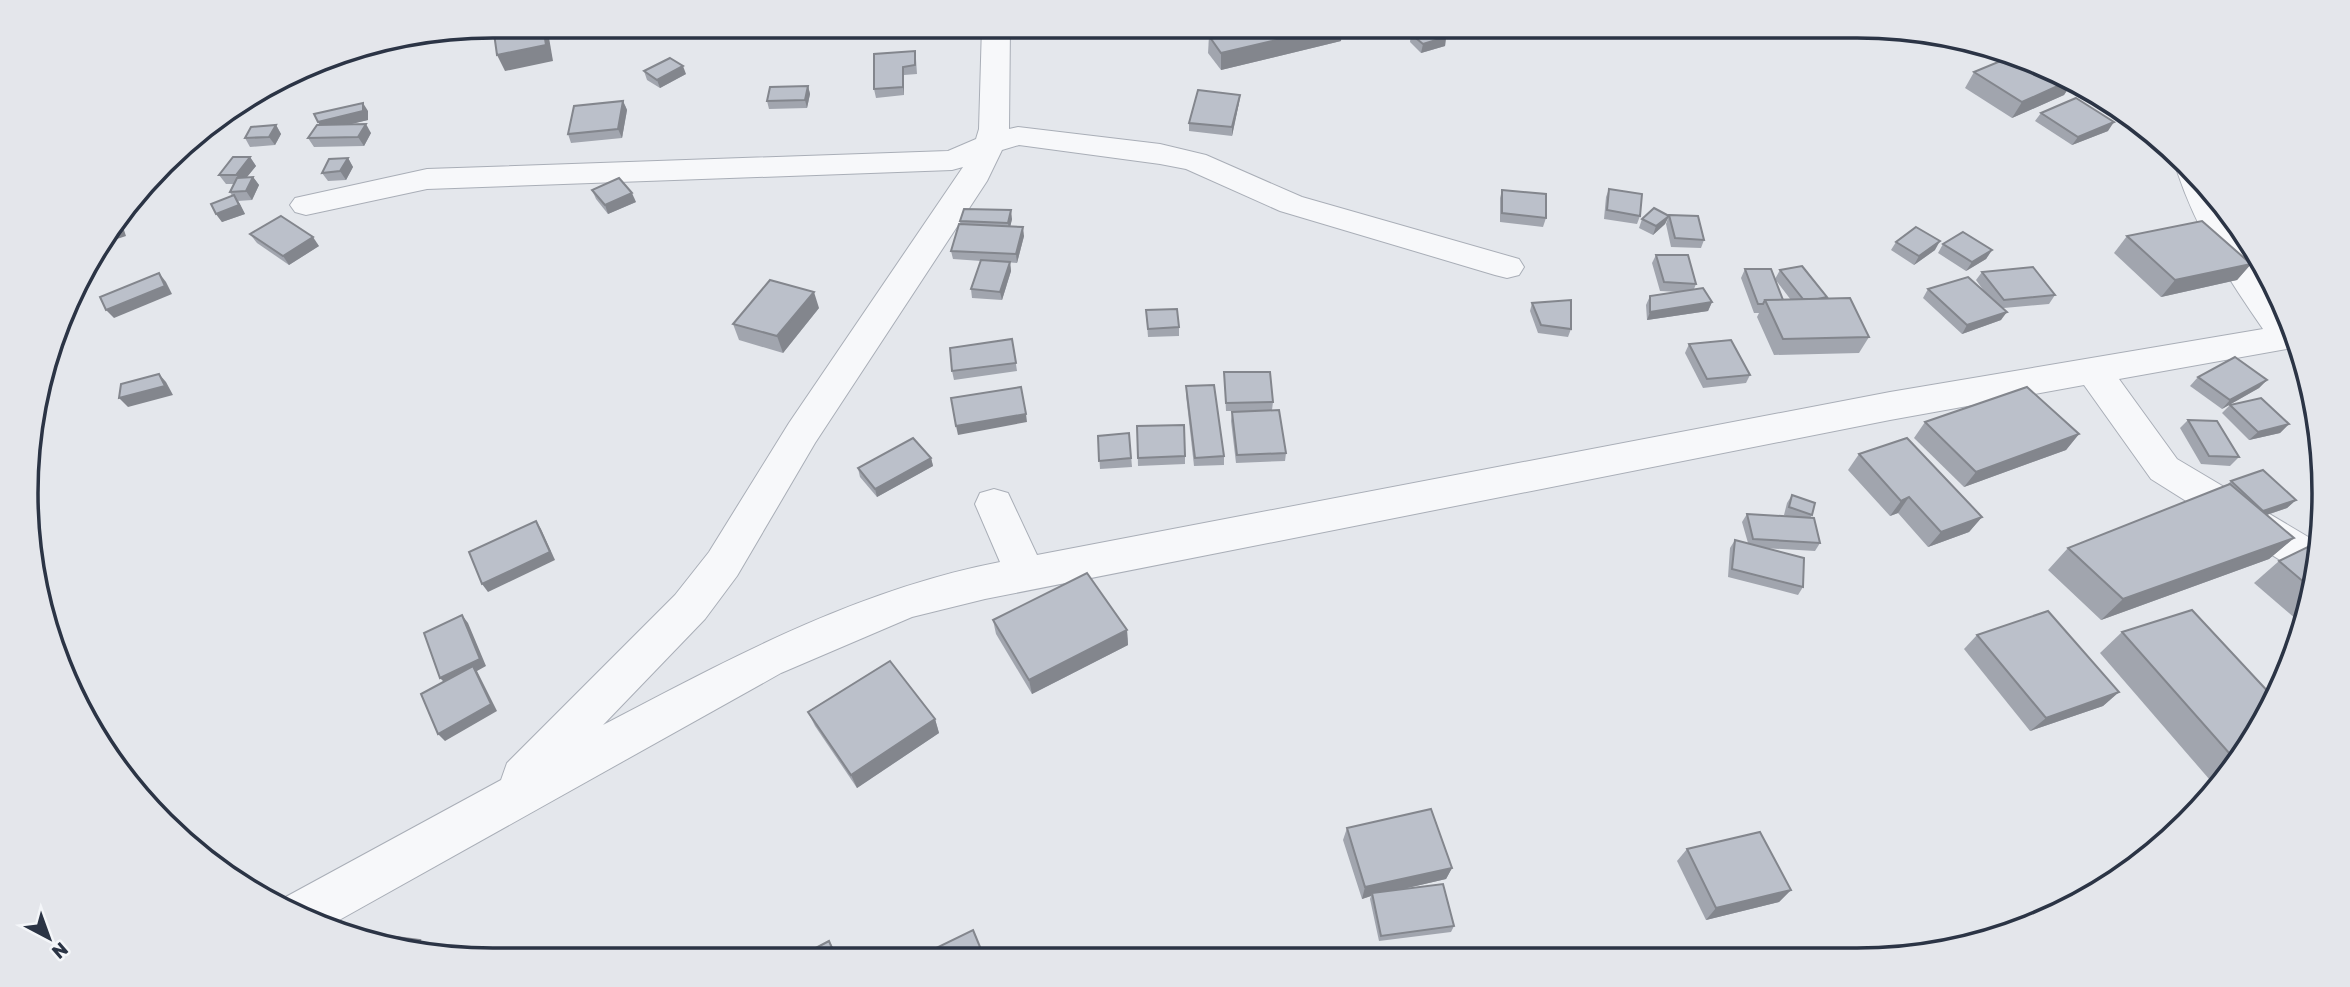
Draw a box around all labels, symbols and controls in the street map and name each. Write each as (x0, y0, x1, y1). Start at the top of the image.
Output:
north arrow (14, 903, 84, 973)
text: N (47, 937, 73, 964)

